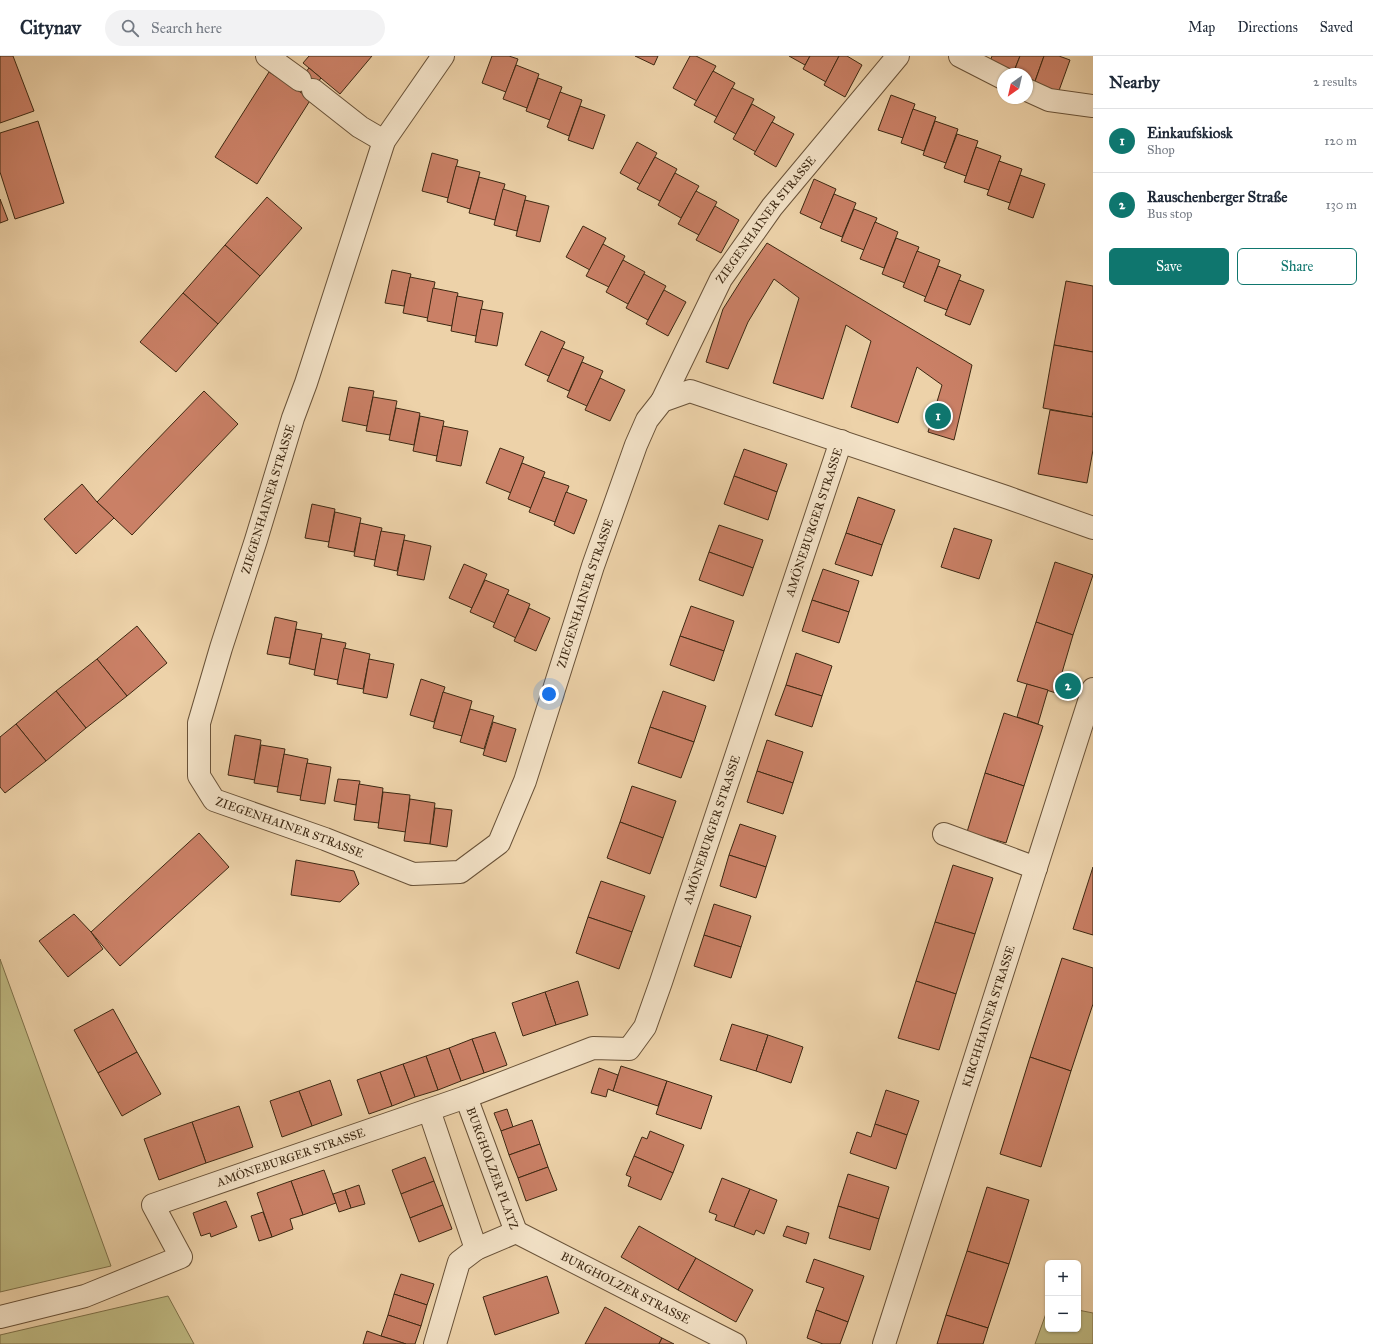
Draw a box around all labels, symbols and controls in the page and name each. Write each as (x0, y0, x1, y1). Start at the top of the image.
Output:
search box (105, 10, 385, 46)
text: Citynav (20, 16, 81, 39)
icon: search (119, 17, 141, 39)
text: Search here (151, 19, 222, 37)
text: Map (1188, 19, 1215, 36)
text: Directions (1237, 19, 1298, 36)
text: Saved (1320, 19, 1353, 36)
north arrow (997, 68, 1033, 104)
text: Nearby (1109, 72, 1160, 93)
text: 2 results (1313, 74, 1357, 90)
text: Einkaufskiosk (1147, 124, 1233, 142)
text: 1 (1119, 133, 1125, 149)
text: 120 m (1324, 133, 1357, 149)
text: Shop (1147, 142, 1175, 158)
street label: ZIEGENHAINER STRASSE (713, 153, 819, 286)
text: Rauschenberger Straße (1147, 188, 1287, 206)
text: 2 (1119, 197, 1125, 213)
text: 130 m (1325, 197, 1357, 213)
text: Bus stop (1147, 206, 1193, 222)
button: Save (1109, 248, 1229, 285)
button: Share (1237, 248, 1357, 285)
pin: 1 (925, 401, 951, 431)
street label: ZIEGENHAINER STRASSE (238, 422, 298, 576)
street label: AMÖNEBURGER STRASSE (782, 446, 845, 599)
street label: ZIEGENHAINER STRASSE (554, 516, 616, 670)
pin: 2 (1055, 671, 1081, 701)
your location (539, 684, 559, 704)
street label: AMÖNEBURGER STRASSE (680, 753, 743, 907)
street label: ZIEGENHAINER STRASSE (214, 794, 366, 861)
street label: KIRCHHAINER STRASSE (959, 943, 1018, 1089)
street label: BURGHOLZER PLATZ (463, 1105, 522, 1232)
street label: AMÖNEBURGER STRASSE (214, 1125, 367, 1190)
street label: BURGHOLZER STRASSE (558, 1249, 693, 1327)
map controls (1045, 1260, 1081, 1332)
button: + (1045, 1260, 1081, 1296)
button: − (1045, 1296, 1081, 1332)

